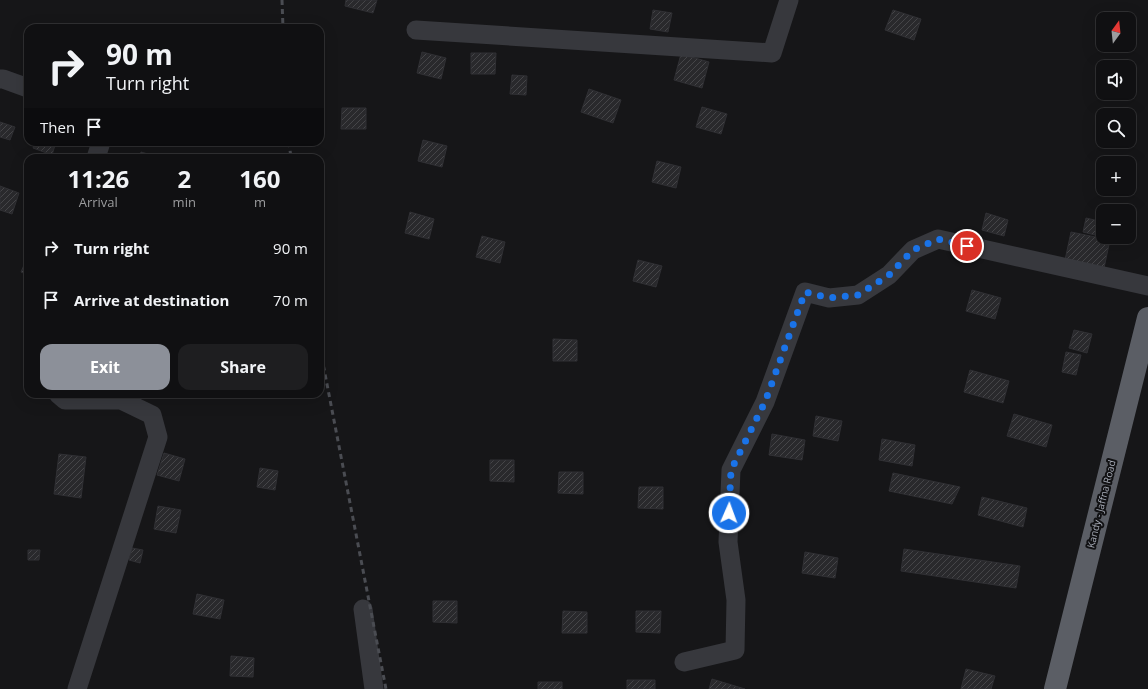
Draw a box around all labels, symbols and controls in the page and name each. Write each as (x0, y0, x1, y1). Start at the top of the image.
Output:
north arrow (1096, 12, 1136, 52)
map controls (1096, 12, 1136, 244)
text: 90 m (106, 35, 173, 73)
icon: right (40, 40, 92, 92)
button: sound (1096, 60, 1136, 100)
text: Turn right (106, 71, 189, 95)
button: search (1096, 108, 1136, 148)
icon: arrive (83, 116, 105, 138)
text: Then (40, 117, 75, 137)
button: + (1096, 156, 1136, 196)
text: 11:26 (67, 162, 129, 195)
text: 2 (177, 162, 191, 195)
text: 160 (239, 162, 281, 195)
text: Arrival (79, 193, 118, 211)
text: min (173, 193, 196, 211)
text: m (254, 193, 266, 211)
button: − (1096, 204, 1136, 244)
pin (950, 229, 984, 263)
icon: arrive (956, 235, 978, 257)
icon: right (40, 237, 62, 259)
text: Turn right (74, 238, 149, 258)
text: 90 m (273, 238, 308, 258)
icon: arrive (40, 289, 62, 311)
text: Arrive at destination (74, 290, 229, 310)
text: 70 m (273, 290, 308, 310)
button: Exit (40, 344, 170, 390)
button: Share (178, 344, 308, 390)
street label: Kandy - Jaffna Road (1083, 458, 1119, 550)
position arrow (708, 492, 750, 534)

